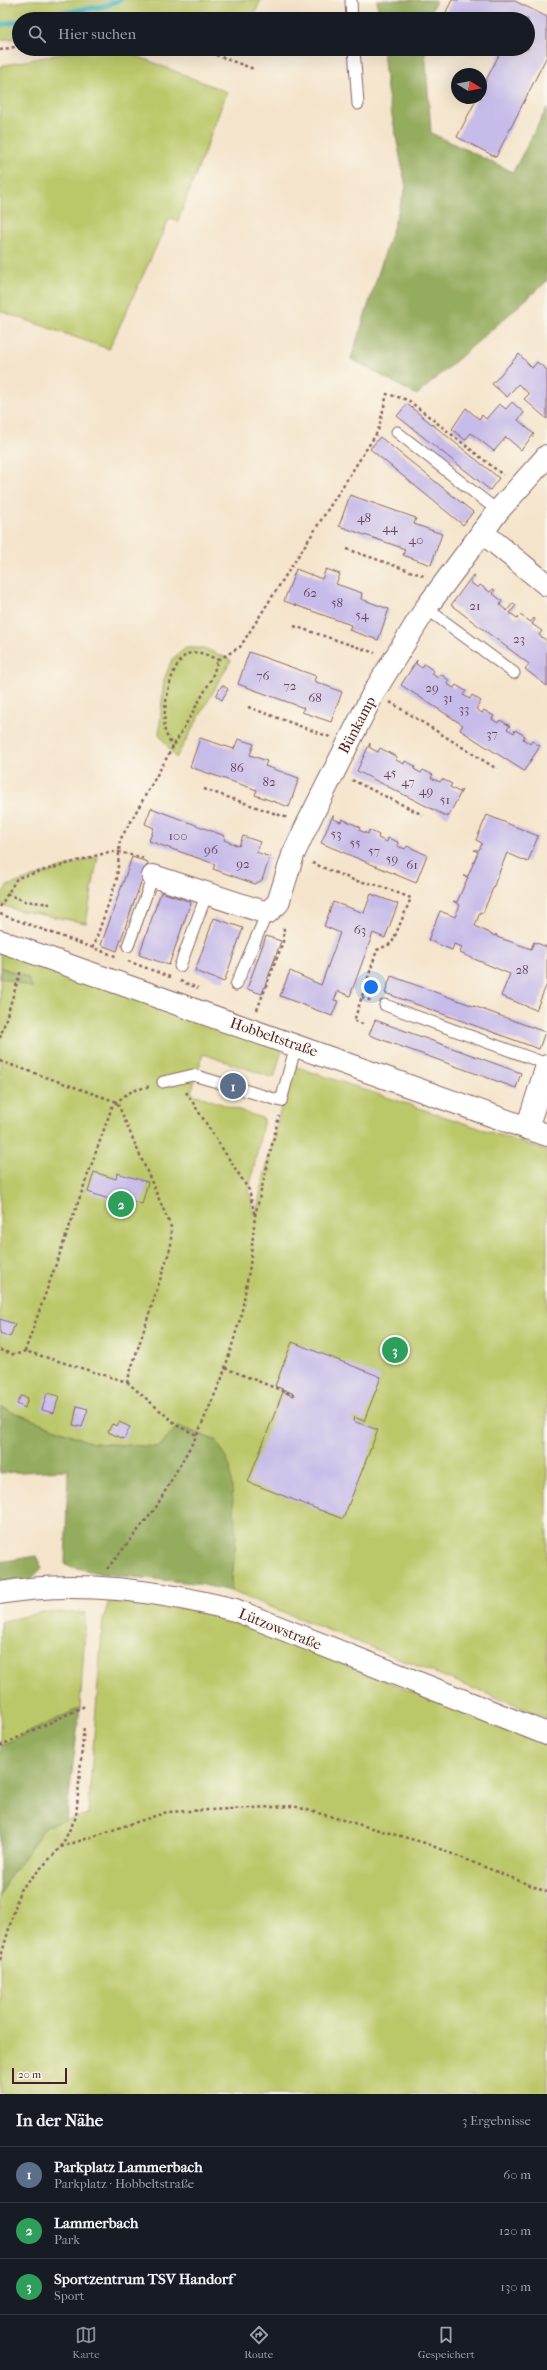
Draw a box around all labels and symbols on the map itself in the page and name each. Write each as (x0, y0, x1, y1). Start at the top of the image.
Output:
north arrow (451, 68, 487, 104)
house number: 48 (357, 510, 371, 525)
house number: 44 (382, 520, 398, 535)
house number: 40 (409, 532, 423, 547)
house number: 62 (303, 585, 317, 600)
house number: 58 (331, 595, 343, 610)
house number: 21 (469, 598, 481, 613)
house number: 54 (355, 607, 369, 622)
house number: 23 (513, 631, 525, 646)
house number: 76 (256, 668, 271, 683)
house number: 72 (284, 678, 297, 693)
house number: 29 (425, 680, 439, 695)
house number: 68 (308, 690, 322, 705)
house number: 31 (443, 690, 453, 705)
street label: Bünkamp (334, 693, 380, 757)
house number: 33 (459, 701, 469, 716)
house number: 37 (486, 726, 498, 741)
house number: 86 (230, 760, 245, 775)
house number: 45 (384, 765, 397, 780)
house number: 82 (262, 774, 276, 789)
house number: 47 (401, 774, 415, 789)
house number: 49 (419, 783, 433, 798)
house number: 51 (440, 792, 450, 807)
house number: 53 (331, 826, 341, 841)
house number: 100 (169, 828, 187, 843)
house number: 55 (349, 835, 361, 850)
house number: 96 (204, 842, 219, 857)
house number: 57 (368, 843, 380, 858)
house number: 59 (386, 851, 398, 866)
house number: 92 (236, 856, 250, 871)
house number: 61 (406, 857, 418, 872)
house number: 63 (354, 922, 366, 937)
house number: 28 (515, 962, 529, 977)
your location (361, 977, 381, 997)
street label: Hobbeltstraße (228, 1014, 321, 1061)
pin: 1 (220, 1071, 246, 1101)
pin: 2 (108, 1189, 134, 1219)
pin: 3 (382, 1335, 408, 1365)
street label: Lützowstraße (236, 1604, 325, 1654)
scale bar (12, 2066, 67, 2085)

